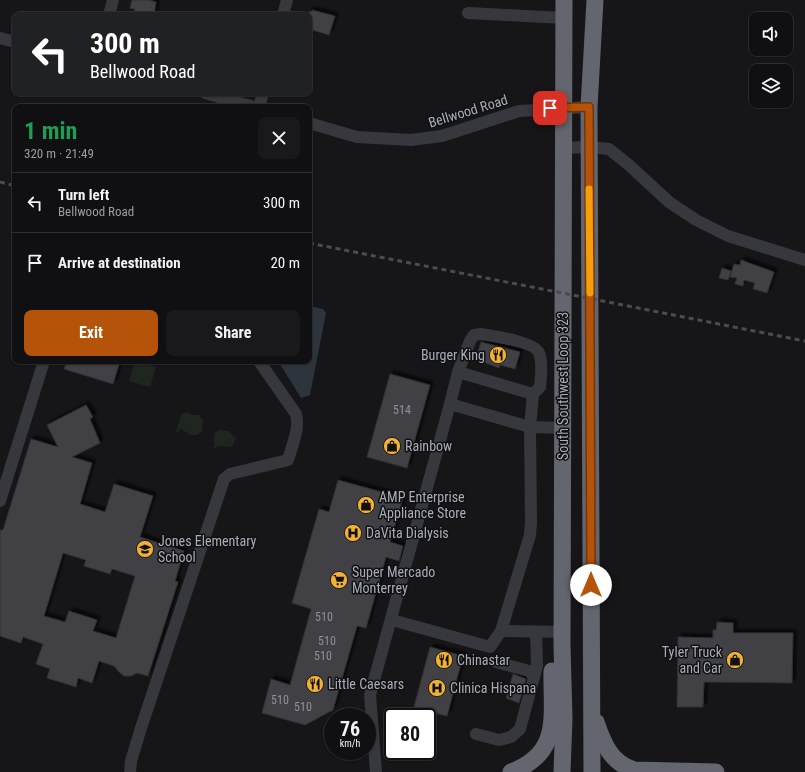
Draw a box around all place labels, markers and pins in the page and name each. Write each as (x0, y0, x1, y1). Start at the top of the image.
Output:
pin (533, 91, 567, 125)
restaurant icon: Burger King (488, 345, 508, 365)
place label: Burger King (421, 347, 485, 363)
shop icon: Rainbow (382, 436, 402, 456)
place label: Rainbow (405, 438, 452, 454)
place label: AMP Enterprise Appliance Store (379, 489, 466, 521)
shop icon: AMP Enterprise Appliance Store (356, 495, 376, 515)
hospital icon: DaVita Dialysis (343, 523, 363, 543)
place label: DaVita Dialysis (366, 525, 449, 541)
place label: Jones Elementary School (158, 533, 257, 565)
school or university icon: Jones Elementary School (135, 539, 155, 559)
place label: Super Mercado Monterrey (352, 564, 435, 596)
supermarket icon: Super Mercado Monterrey (329, 570, 349, 590)
place label: Tyler Truck and Car (662, 644, 723, 676)
restaurant icon: Chinastar (434, 650, 454, 670)
shop icon: Tyler Truck and Car (725, 650, 745, 670)
place label: Chinastar (457, 652, 510, 668)
restaurant icon: Little Caesars (305, 674, 325, 694)
place label: Little Caesars (328, 676, 404, 692)
hospital icon: Clinica Hispana (427, 678, 447, 698)
place label: Clinica Hispana (450, 680, 536, 696)

